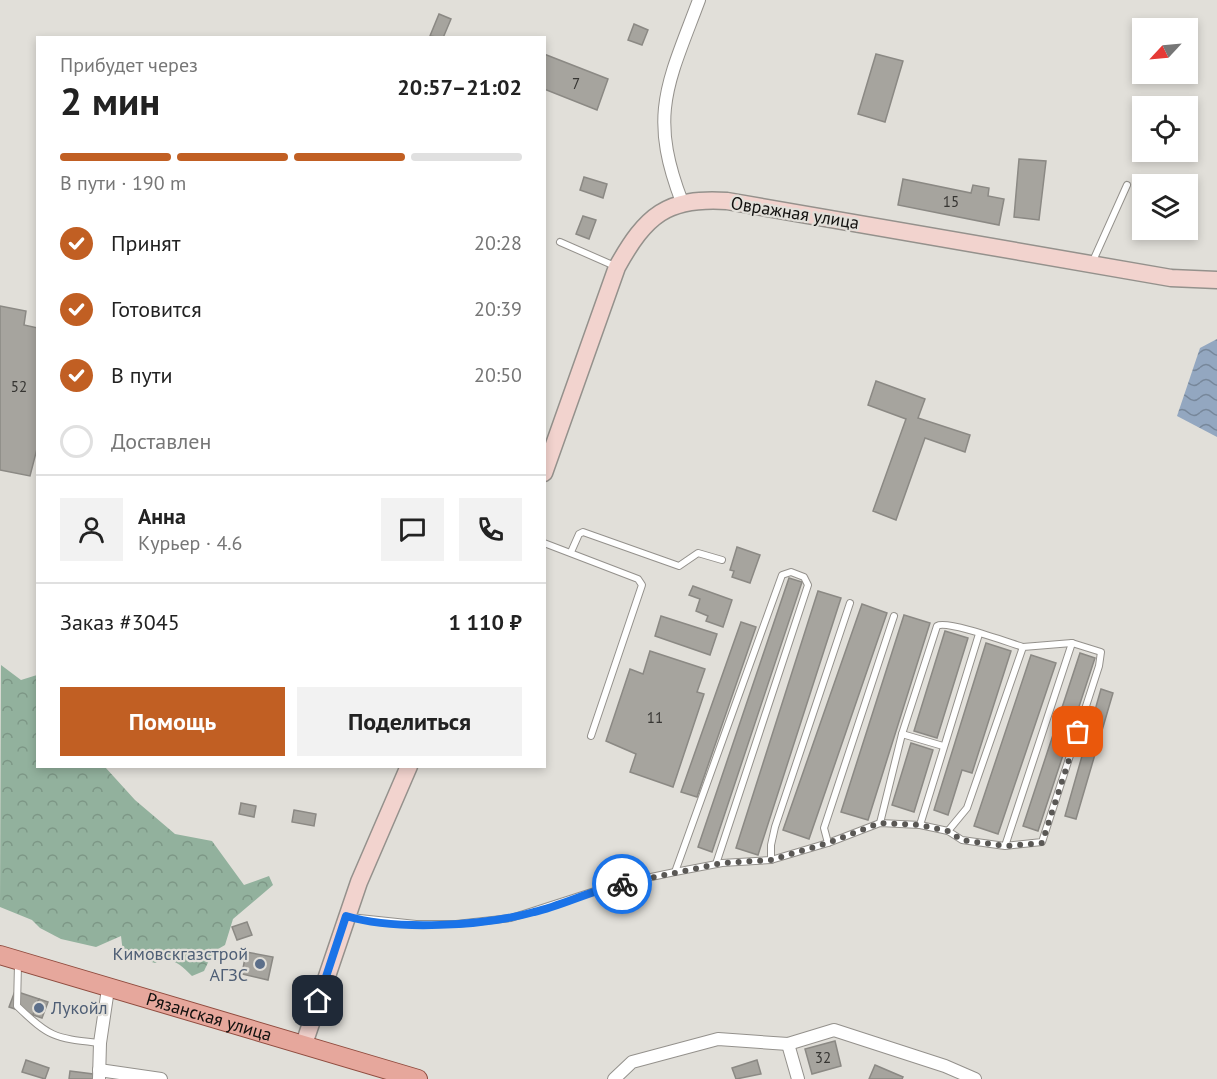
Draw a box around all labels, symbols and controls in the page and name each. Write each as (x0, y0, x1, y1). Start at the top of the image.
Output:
north arrow (1132, 18, 1198, 84)
map controls (1132, 18, 1198, 240)
text: Прибудет через (60, 52, 198, 78)
text: 20:57–21:02 (397, 73, 522, 101)
house number: 7 (572, 74, 580, 93)
text: 2 мин (60, 75, 160, 126)
button: locate (1132, 96, 1198, 162)
text: В пути · 190 m (60, 170, 186, 196)
button: layers (1132, 174, 1198, 240)
street label: Овражная улица (729, 191, 861, 234)
house number: 15 (943, 192, 959, 211)
icon: check (60, 227, 93, 260)
text: Принят (111, 229, 181, 257)
text: 20:28 (474, 230, 522, 256)
icon: check (60, 293, 93, 326)
text: Готовится (111, 295, 202, 323)
text: 20:39 (474, 296, 522, 322)
icon: check (60, 359, 93, 392)
text: В пути (111, 361, 173, 389)
text: 20:50 (474, 362, 522, 388)
house number: 52 (11, 377, 27, 396)
text: Доставлен (111, 427, 211, 455)
button: person (60, 498, 123, 561)
button: chat (381, 498, 444, 561)
button: phone (459, 498, 522, 561)
text: Анна (138, 502, 186, 530)
text: Курьер · 4.6 (138, 530, 242, 556)
text: Заказ #3045 (60, 608, 180, 636)
text: 1 110 ₽ (448, 608, 522, 636)
button: Помощь (60, 687, 285, 756)
button: Поделиться (297, 687, 522, 756)
pin (1052, 706, 1103, 757)
house number: 11 (647, 708, 663, 727)
icon: bag (1061, 715, 1094, 748)
courier (592, 854, 652, 914)
icon: bike (606, 868, 639, 901)
place label: Кимовскгазстрой АГЗС (113, 942, 248, 986)
marker: Кимовскгазстрой АГЗС (253, 957, 267, 971)
pin (292, 975, 343, 1026)
icon: home (301, 984, 334, 1017)
street label: Рязанская улица (144, 987, 275, 1046)
place label: Лукойл (50, 996, 108, 1019)
marker: Лукойл (32, 1001, 46, 1015)
house number: 32 (815, 1048, 831, 1067)

